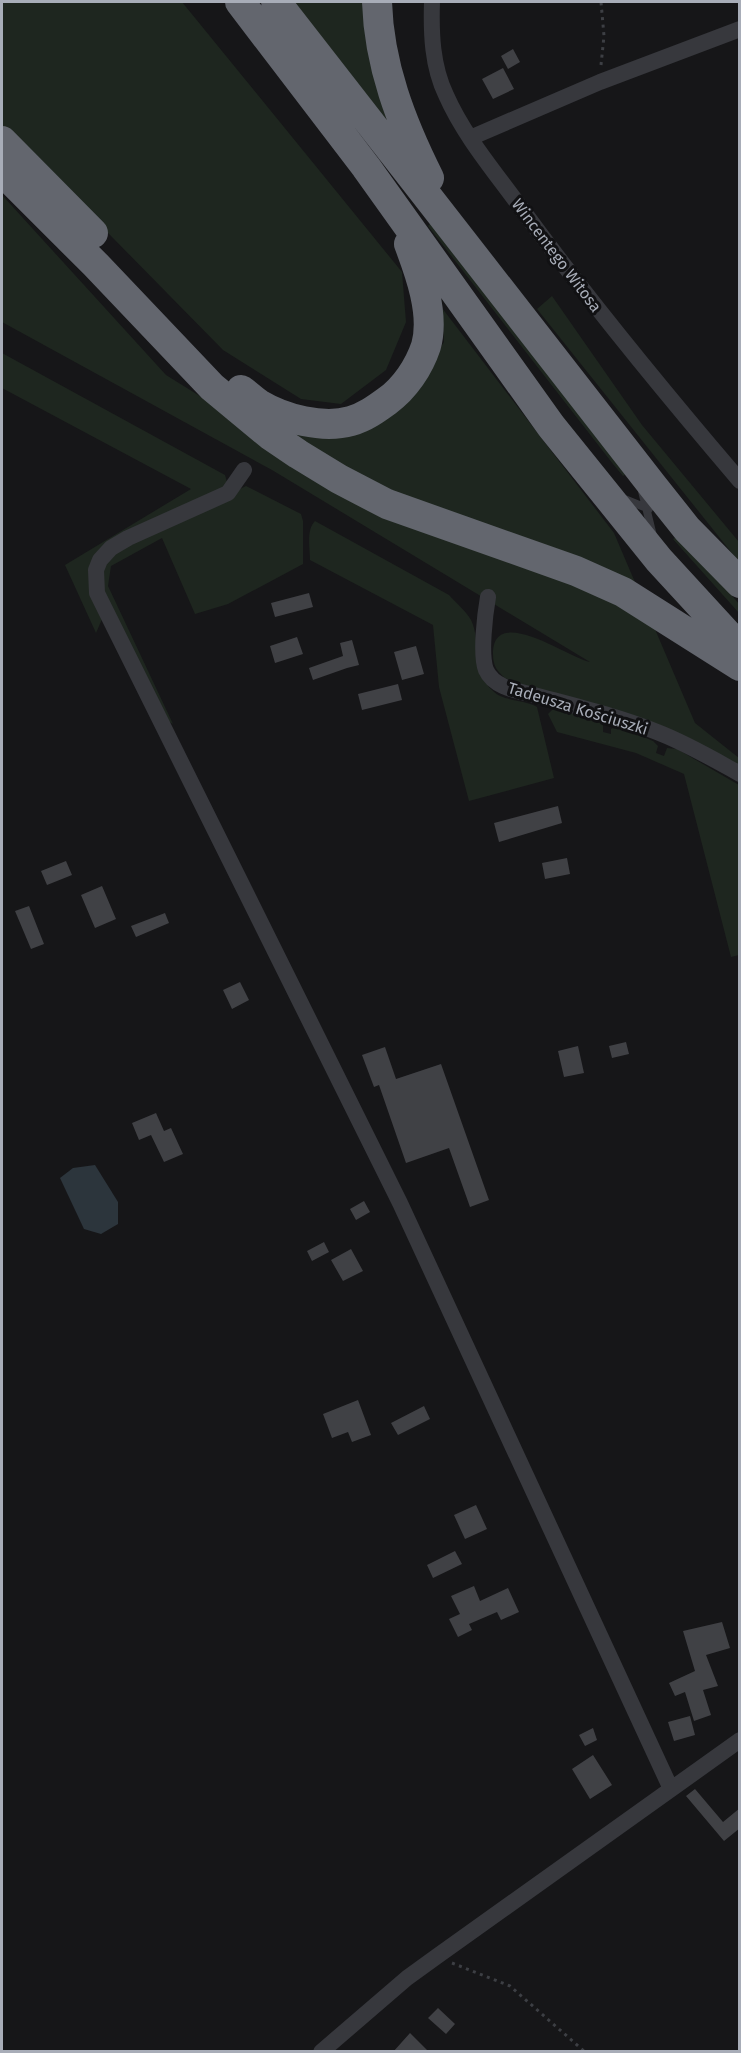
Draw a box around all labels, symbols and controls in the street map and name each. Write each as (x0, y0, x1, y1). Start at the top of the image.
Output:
street label: Wincentego Witosa (508, 195, 605, 316)
street label: Tadeusza Kościuszki (505, 678, 650, 739)

